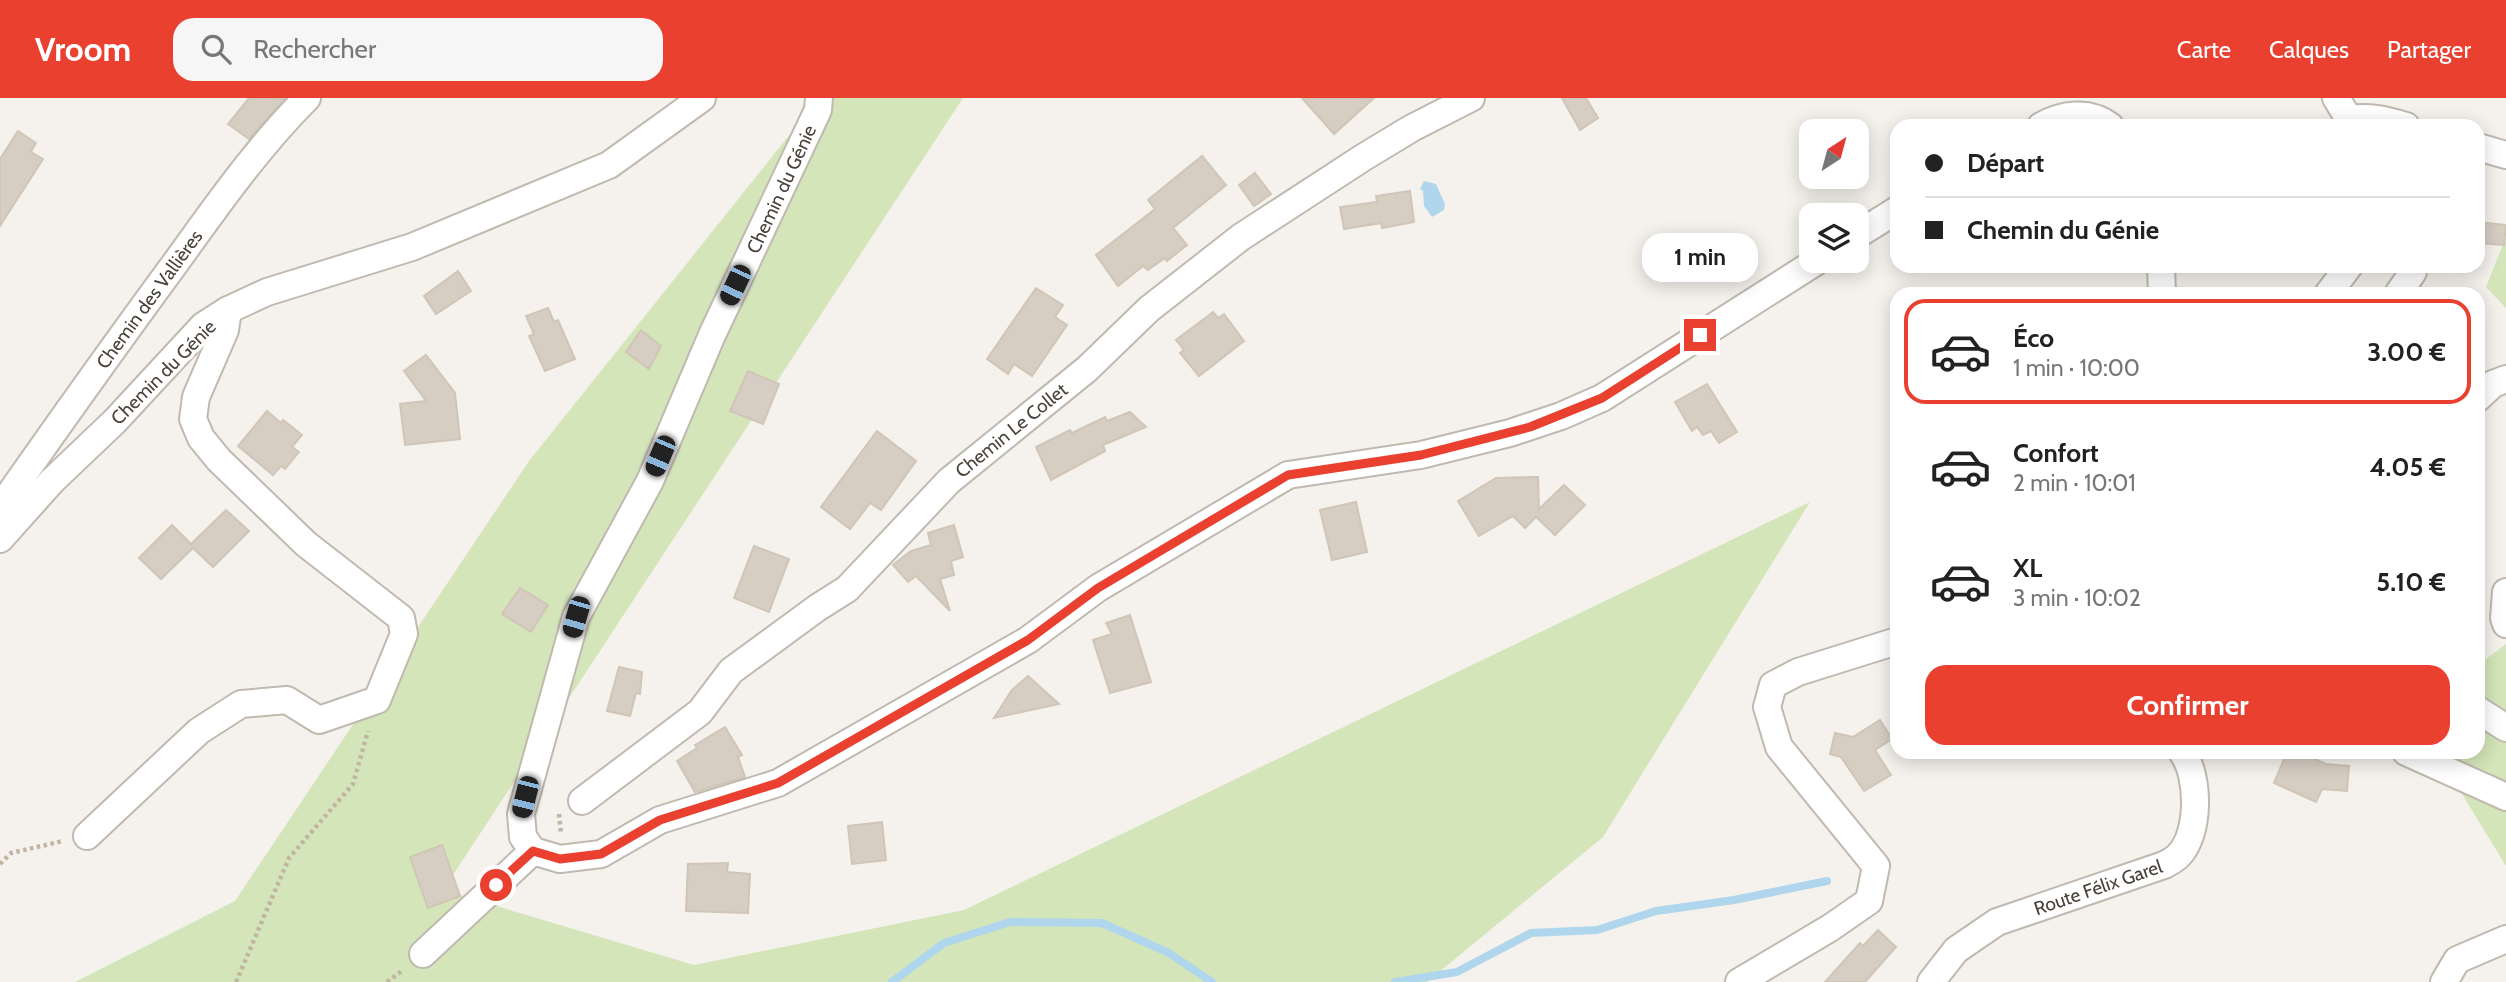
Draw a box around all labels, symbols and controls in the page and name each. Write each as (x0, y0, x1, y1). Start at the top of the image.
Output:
search box (173, 18, 663, 81)
text: Vroom (35, 29, 131, 69)
icon: search (197, 30, 235, 68)
text: Rechercher (253, 33, 376, 65)
text: Carte (2177, 35, 2231, 64)
text: Calques (2269, 35, 2349, 64)
text: Partager (2387, 35, 2471, 64)
north arrow (1799, 119, 1869, 189)
map controls (1799, 119, 1869, 273)
street label: Chemin du Génie (742, 121, 821, 257)
text: Départ (1967, 147, 2044, 179)
button: layers (1799, 203, 1869, 273)
text: Chemin du Génie (1967, 214, 2159, 246)
street label: Chemin des Vallières (91, 225, 207, 373)
callout: 1 min (1642, 233, 1758, 282)
text: 1 min (1674, 243, 1726, 271)
car (717, 262, 754, 308)
street label: Chemin du Génie (106, 315, 221, 430)
route end (1684, 319, 1716, 351)
icon: car (1929, 320, 1992, 383)
text: Éco (2013, 322, 2054, 354)
text: 3.00 € (2367, 336, 2446, 368)
text: 1 min · 10:00 (2013, 354, 2140, 382)
street label: Chemin Le Collet (951, 378, 1072, 483)
car (643, 433, 678, 479)
icon: car (1929, 435, 1992, 498)
text: Confort (2013, 437, 2099, 469)
text: 4.05 € (2369, 451, 2446, 483)
text: 2 min · 10:01 (2013, 469, 2136, 497)
icon: car (1929, 550, 1992, 613)
text: XL (2013, 552, 2042, 584)
text: 5.10 € (2376, 566, 2446, 598)
text: 3 min · 10:02 (2013, 584, 2141, 612)
car (561, 594, 592, 640)
button: Confirmer (1925, 665, 2450, 745)
car (510, 774, 541, 820)
street label: Route Félix Garel (2031, 855, 2166, 920)
route start (480, 869, 512, 901)

